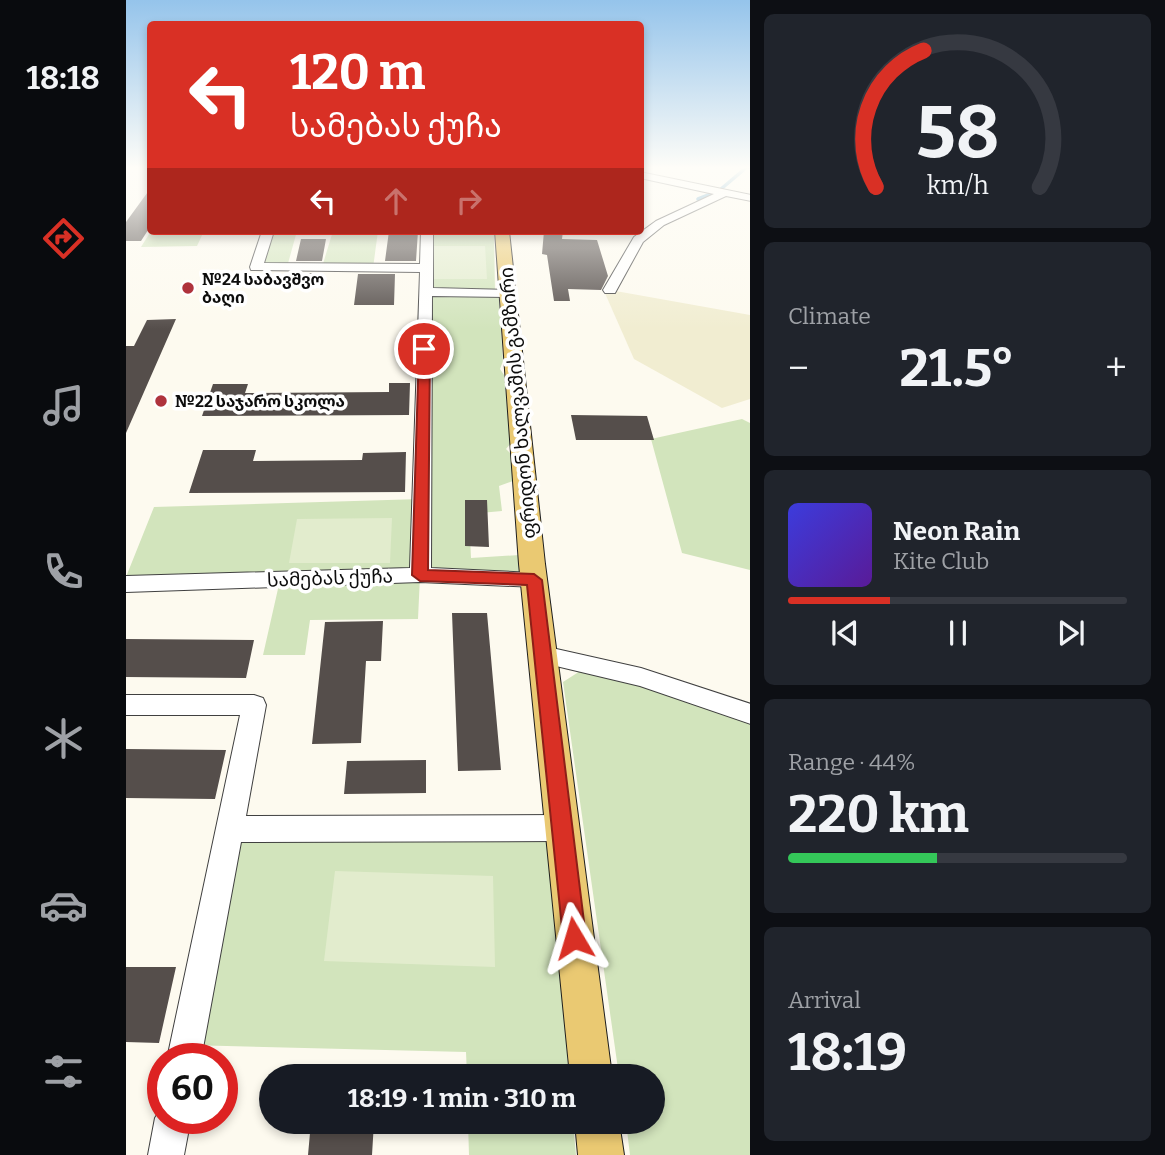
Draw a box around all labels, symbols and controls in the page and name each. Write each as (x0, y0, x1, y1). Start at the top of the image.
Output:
text: 120 m (290, 43, 425, 102)
icon: left (175, 49, 266, 140)
text: 18:18 (26, 59, 100, 97)
text: 58 (916, 89, 999, 176)
text: სამებას ქუჩა (290, 107, 502, 145)
text: km/h (927, 171, 989, 201)
icon: left (304, 182, 342, 220)
icon: ahead (377, 182, 415, 220)
icon: right (450, 182, 488, 220)
icon: directions (39, 214, 88, 263)
street label: ფრიდონ ხალვაშის გამზირი (495, 266, 542, 540)
place label: №24 საბავშვო ბაღი (202, 270, 324, 308)
marker: №24 საბავშვო ბაღი (180, 280, 196, 296)
text: Climate (788, 302, 871, 330)
pin (394, 319, 454, 379)
icon: arrive (405, 330, 443, 368)
text: 21.5° (900, 337, 1015, 400)
text: − (788, 345, 809, 391)
text: + (1105, 345, 1127, 391)
icon: music (39, 381, 88, 430)
place label: №22 საჯარო სკოლა (175, 392, 345, 412)
marker: №22 საჯარო სკოლა (153, 393, 169, 409)
text: Neon Rain (893, 516, 1020, 547)
icon: phone (39, 547, 88, 596)
text: Kite Club (893, 547, 989, 575)
street label: სამებას ქუჩა (267, 564, 393, 592)
icon: previous (826, 614, 864, 652)
icon: pause (939, 614, 977, 652)
icon: next (1052, 614, 1090, 652)
icon: climate (39, 714, 88, 763)
text: Range · 44% (788, 748, 916, 776)
text: 220 km (788, 783, 969, 846)
icon: car (39, 881, 88, 930)
position arrow (537, 901, 611, 975)
text: Arrival (788, 986, 861, 1014)
text: 18:19 (788, 1021, 907, 1084)
speed limit sign: 60 (147, 1043, 238, 1134)
icon: filters (39, 1047, 88, 1096)
text: 18:19 · 1 min · 310 m (348, 1083, 576, 1114)

